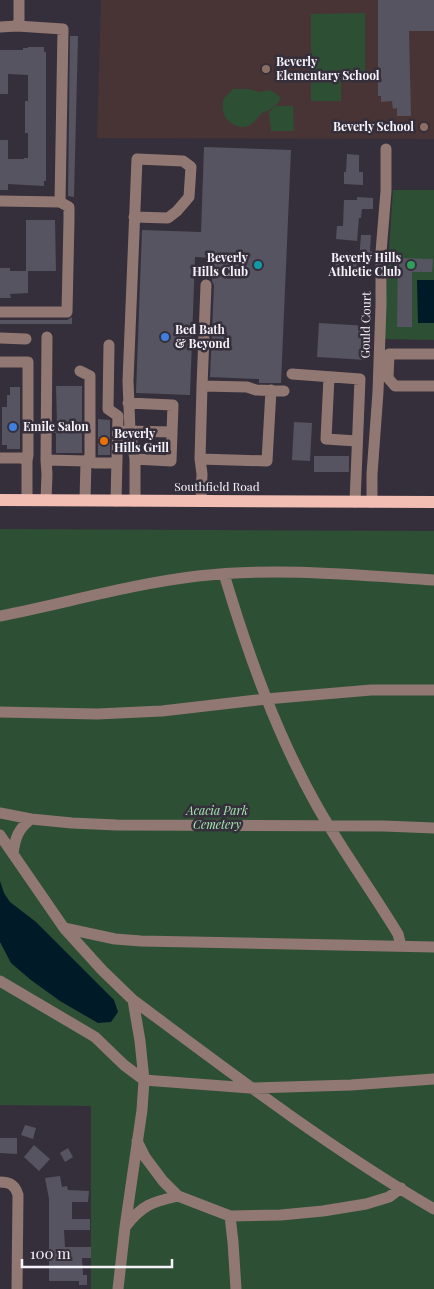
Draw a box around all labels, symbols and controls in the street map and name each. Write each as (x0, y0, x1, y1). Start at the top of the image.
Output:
place label: Beverly Elementary School (276, 53, 380, 83)
marker: Beverly Elementary School (260, 63, 272, 75)
place label: Beverly School (333, 118, 414, 134)
marker: Beverly School (418, 121, 430, 133)
place label: Beverly Hills Club (192, 249, 249, 279)
place label: Beverly Hills Athletic Club (328, 249, 401, 279)
marker: Beverly Hills Club (252, 259, 264, 271)
marker: Beverly Hills Athletic Club (405, 259, 417, 271)
street label: Gould Court (356, 291, 374, 358)
place label: Bed Bath & Beyond (175, 321, 230, 351)
marker: Bed Bath & Beyond (159, 331, 171, 343)
place label: Emile Salon (23, 418, 89, 434)
marker: Emile Salon (7, 421, 19, 433)
place label: Beverly Hills Grill (114, 425, 169, 455)
marker: Beverly Hills Grill (98, 435, 110, 447)
street label: Southfield Road (174, 478, 260, 494)
park label: Acacia Park Cemetery (184, 802, 248, 832)
scale bar (22, 1236, 172, 1268)
text: 100 m (30, 1243, 71, 1263)

